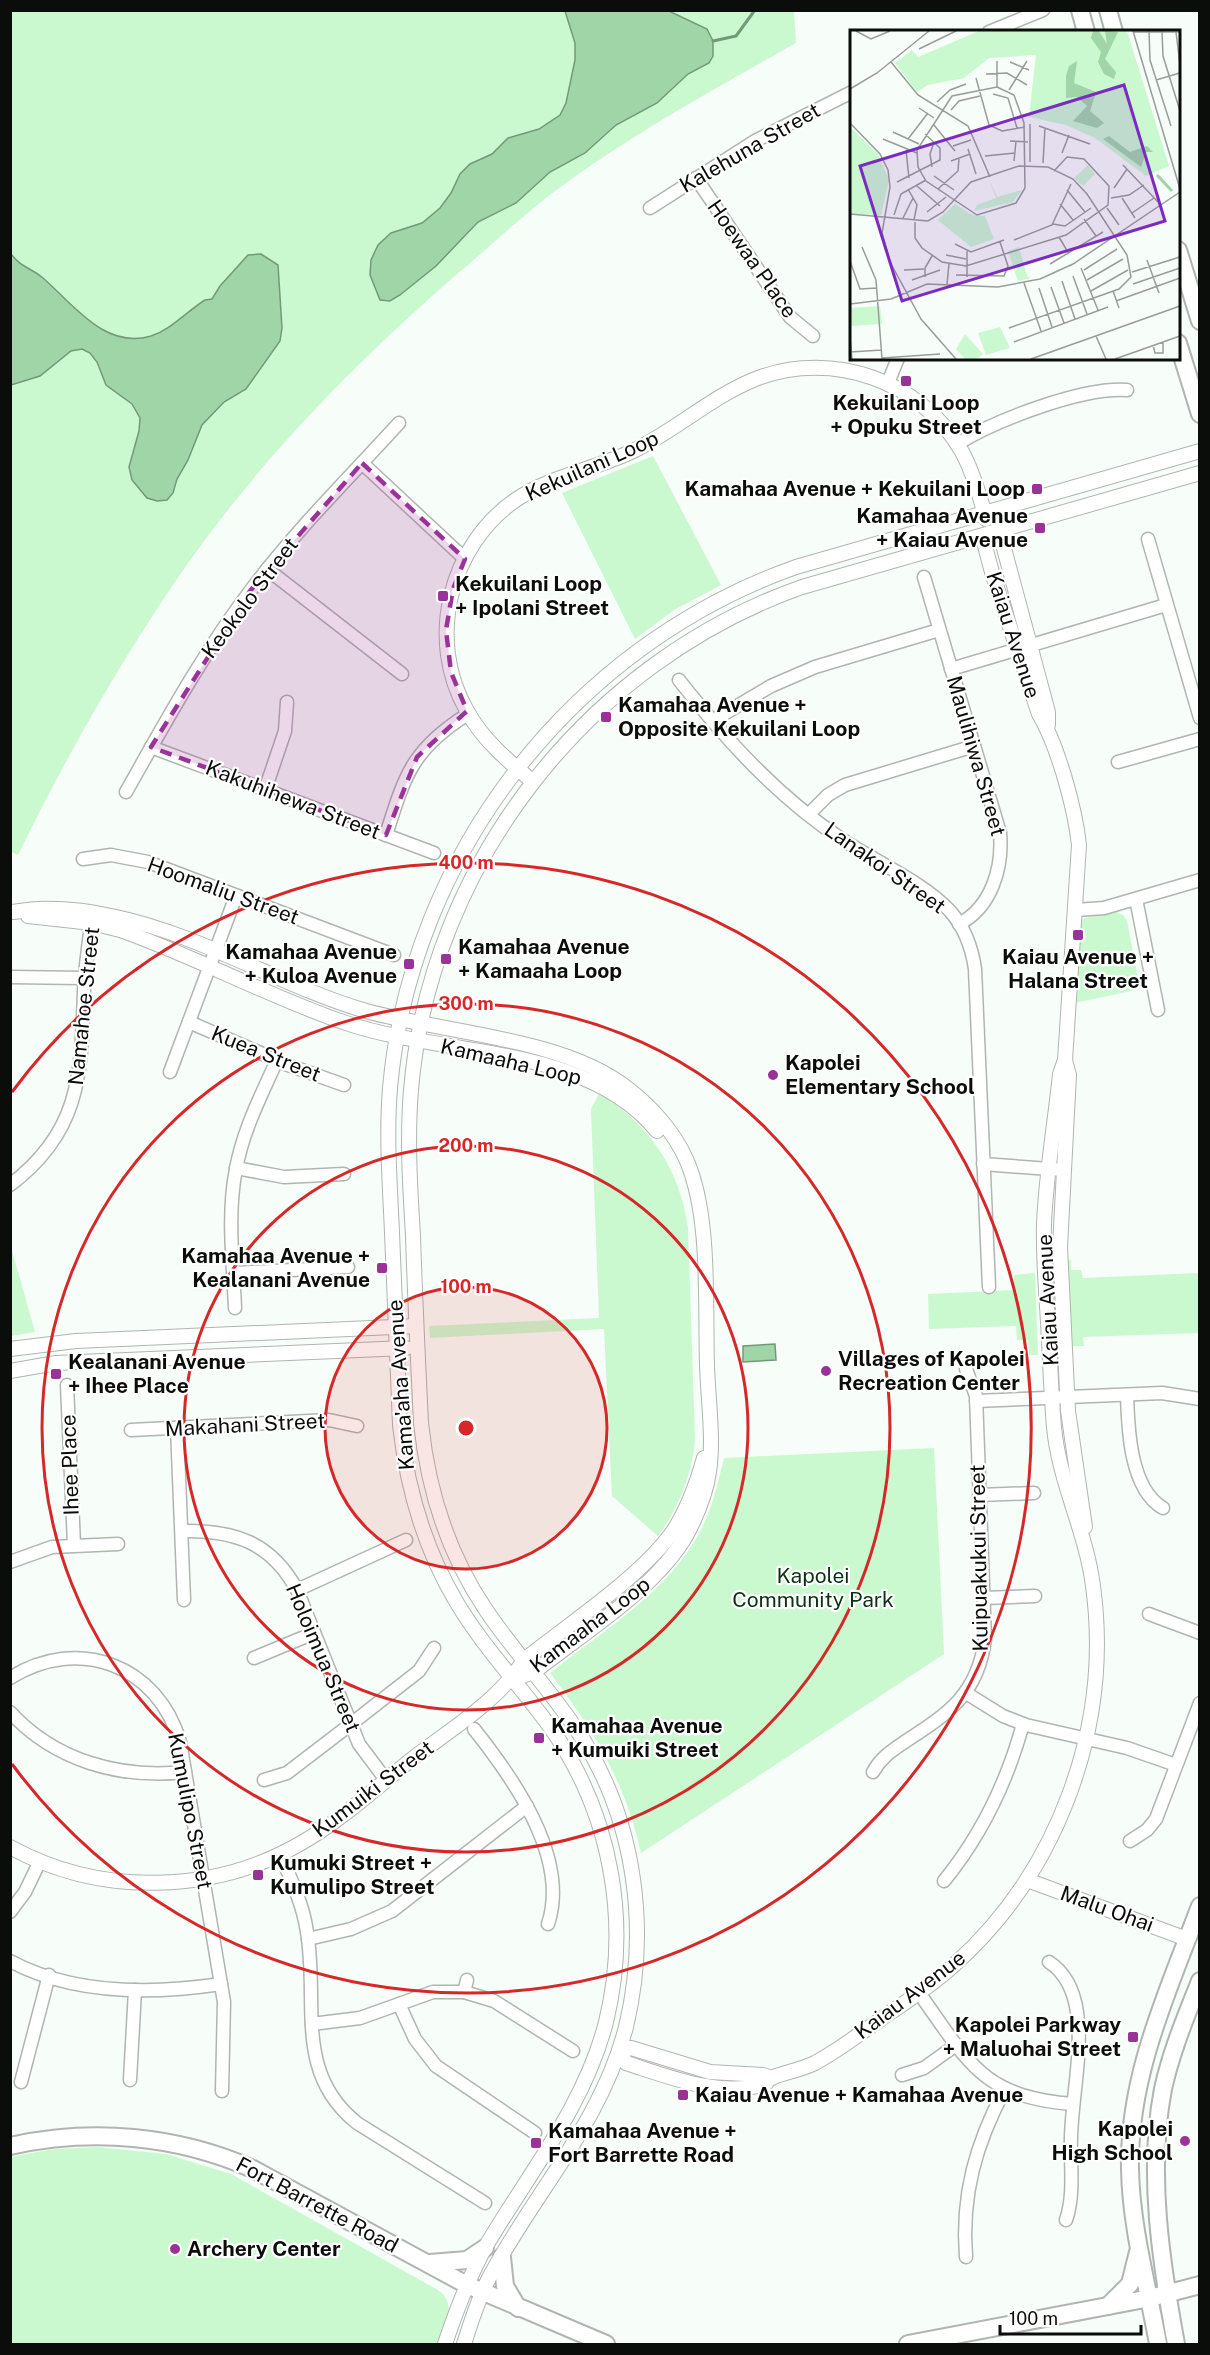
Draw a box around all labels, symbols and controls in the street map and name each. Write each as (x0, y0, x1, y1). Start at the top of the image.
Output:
inset map (850, 30, 1180, 360)
street label: Kalehuna Street (675, 97, 824, 198)
street label: Hoewaa Place (702, 195, 802, 323)
marker: Kekuilani Loop + Opuku Street (899, 374, 913, 388)
place label: Kekuilani Loop + Opuku Street (830, 390, 982, 439)
street label: Kekuilani Loop (521, 425, 662, 506)
place label: Kamahaa Avenue + Kekuilani Loop (684, 476, 1025, 501)
marker: Kamahaa Avenue + Kekuilani Loop (1030, 482, 1044, 496)
place label: Kamahaa Avenue + Kaiau Avenue (856, 503, 1028, 552)
marker: Kamahaa Avenue + Kaiau Avenue (1033, 521, 1047, 535)
street label: Keokolo Street (196, 532, 303, 663)
street label: Kaiau Avenue (981, 568, 1046, 701)
place label: Kekuilani Loop + Ipolani Street (455, 571, 609, 620)
marker: Kekuilani Loop + Ipolani Street (436, 589, 450, 603)
street label: Maulihiwa Street (942, 673, 1011, 839)
place label: Kamahaa Avenue + Opposite Kekuilani Loop (618, 692, 860, 741)
marker: Kamahaa Avenue + Opposite Kekuilani Loop (599, 710, 613, 724)
street label: Kakuhihewa Street (202, 755, 384, 844)
street label: Lanakoi Street (820, 817, 951, 919)
street label: Hoomaliu Street (144, 852, 302, 930)
text: 400 m (438, 852, 494, 873)
street label: Namahoe Street (63, 925, 104, 1086)
marker: Kaiau Avenue + Halana Street (1071, 928, 1085, 942)
place label: Kamahaa Avenue + Kamaaha Loop (458, 934, 630, 983)
place label: Kamahaa Avenue + Kuloa Avenue (225, 939, 397, 988)
place label: Kaiau Avenue + Halana Street (1002, 944, 1154, 993)
marker: Kamahaa Avenue + Kamaaha Loop (439, 952, 453, 966)
marker: Kamahaa Avenue + Kuloa Avenue (402, 957, 416, 971)
text: 300 m (438, 993, 494, 1014)
street label: Kuea Street (208, 1020, 325, 1087)
street label: Kamaaha Loop (438, 1033, 584, 1090)
place label: Kapolei Elementary School (785, 1050, 975, 1099)
marker: Kapolei Elementary School (766, 1068, 780, 1082)
text: 200 m (439, 1135, 493, 1156)
street label: Kaiau Avenue (1032, 1233, 1063, 1367)
place label: Kamahaa Avenue + Kealanani Avenue (181, 1243, 370, 1292)
marker: Kamahaa Avenue + Kealanani Avenue (375, 1261, 389, 1275)
text: 100 m (440, 1276, 492, 1297)
street label: Kama'aha Avenue (382, 1299, 419, 1471)
place label: Villages of Kapolei Recreation Center (838, 1346, 1025, 1395)
place label: Kealanani Avenue + Ihee Place (68, 1349, 246, 1398)
marker: Villages of Kapolei Recreation Center (819, 1364, 833, 1378)
marker: Kealanani Avenue + Ihee Place (49, 1367, 63, 1381)
street label: Makahani Street (164, 1408, 326, 1441)
street label: Ihee Place (55, 1414, 84, 1516)
centre of rings (456, 1418, 476, 1438)
street label: Kuipuakukui Street (964, 1464, 993, 1652)
park label: Kapolei Community Park (732, 1563, 894, 1612)
street label: Kamaaha Loop (525, 1571, 655, 1678)
street label: Holoimua Street (281, 1580, 366, 1736)
place label: Kamahaa Avenue + Kumuiki Street (551, 1713, 723, 1762)
street label: Kumulipo Street (163, 1731, 218, 1891)
marker: Kamahaa Avenue + Kumuiki Street (532, 1731, 546, 1745)
street label: Kumuiki Street (307, 1735, 438, 1842)
place label: Kumuki Street + Kumulipo Street (270, 1850, 434, 1899)
marker: Kumuki Street + Kumulipo Street (251, 1868, 265, 1882)
street label: Malu Ohai (1057, 1880, 1157, 1937)
street label: Kaiau Avenue (849, 1945, 970, 2044)
place label: Kapolei Parkway + Maluohai Street (943, 2012, 1121, 2061)
marker: Kapolei Parkway + Maluohai Street (1126, 2030, 1140, 2044)
place label: Kaiau Avenue + Kamahaa Avenue (695, 2082, 1023, 2107)
marker: Kaiau Avenue + Kamahaa Avenue (676, 2088, 690, 2102)
place label: Kapolei High School (1052, 2116, 1173, 2165)
place label: Kamahaa Avenue + Fort Barrette Road (548, 2118, 737, 2167)
marker: Kapolei High School (1178, 2134, 1192, 2148)
marker: Kamahaa Avenue + Fort Barrette Road (529, 2136, 543, 2150)
street label: Fort Barrette Road (232, 2151, 403, 2258)
place label: Archery Center (187, 2236, 341, 2261)
marker: Archery Center (168, 2242, 182, 2256)
scale bar (1000, 2298, 1141, 2336)
text: 100 m (1009, 2308, 1058, 2329)

